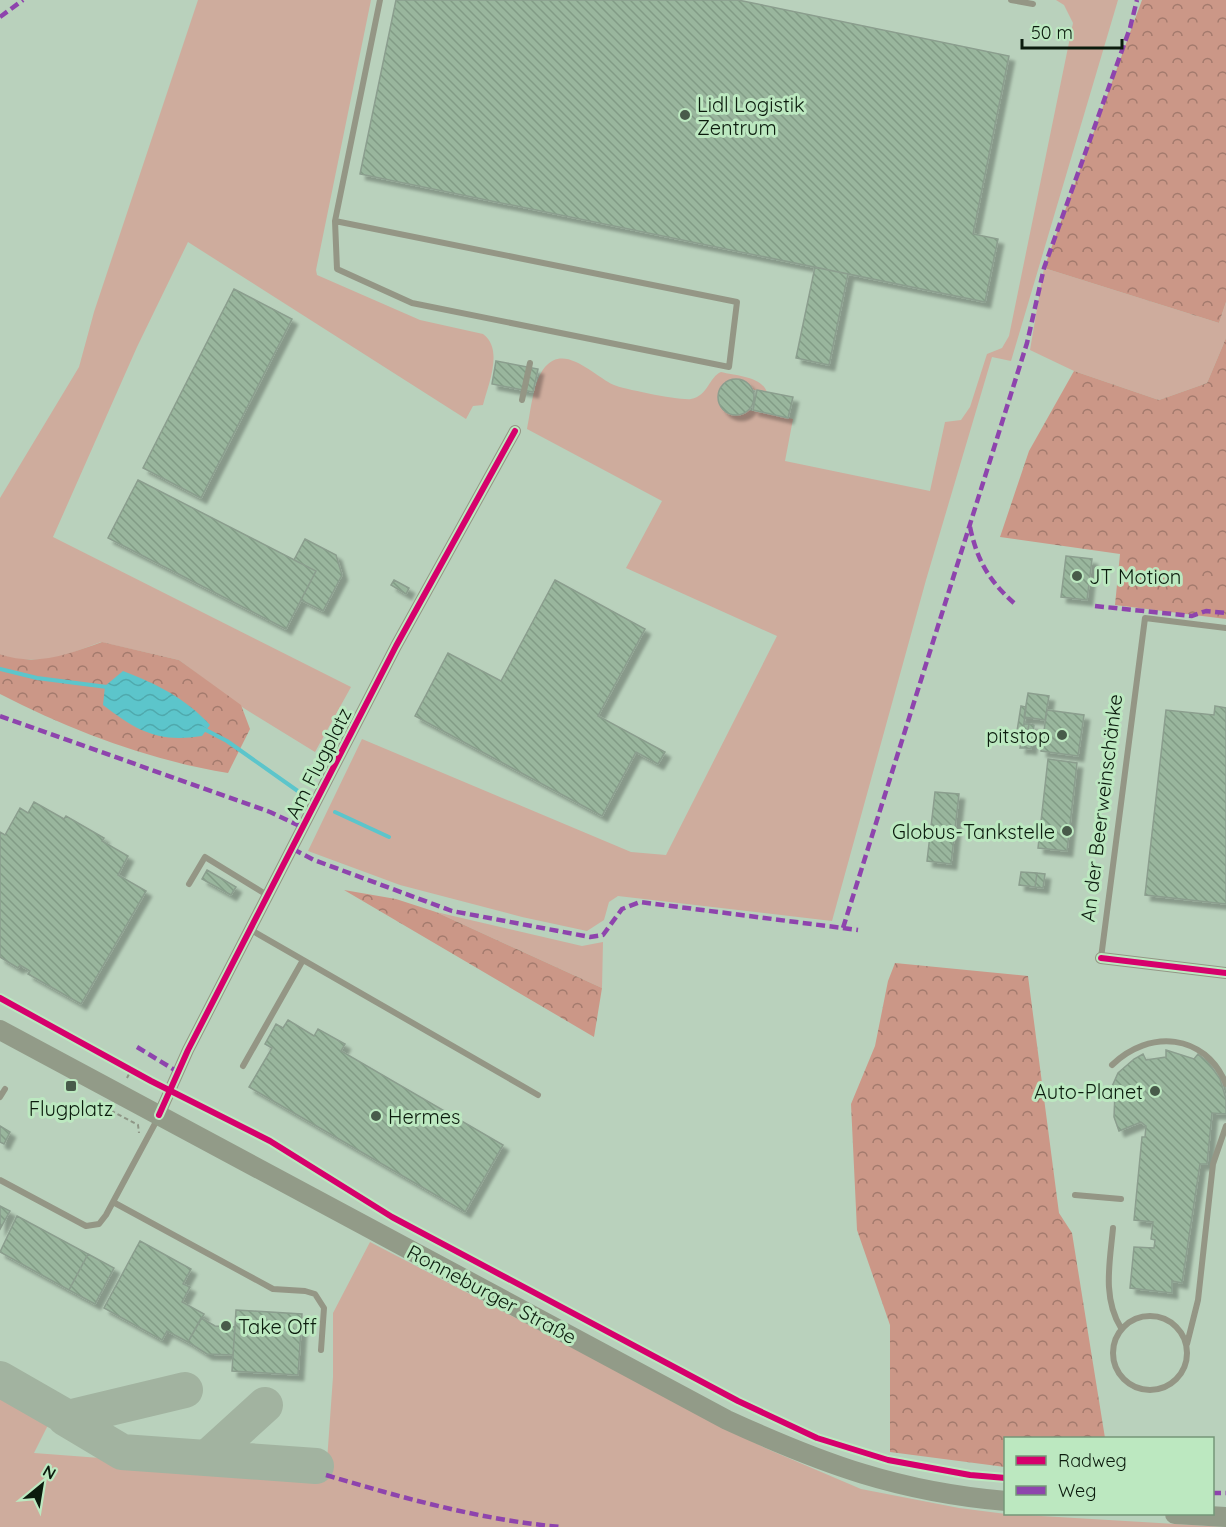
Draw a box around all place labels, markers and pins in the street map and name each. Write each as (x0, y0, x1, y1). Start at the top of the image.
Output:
place label: Lidl Logistik Zentrum (697, 92, 805, 140)
marker: Lidl Logistik Zentrum (678, 108, 692, 122)
place label: JT Motion (1089, 564, 1181, 589)
marker: JT Motion (1070, 569, 1084, 583)
place label: pitstop (986, 723, 1050, 748)
marker: pitstop (1055, 728, 1069, 742)
place label: Globus-Tankstelle (892, 819, 1055, 844)
marker: Globus-Tankstelle (1060, 824, 1074, 838)
marker: Flugplatz (64, 1079, 78, 1093)
place label: Auto-Planet (1034, 1079, 1143, 1104)
marker: Auto-Planet (1148, 1084, 1162, 1098)
place label: Flugplatz (29, 1096, 113, 1121)
place label: Hermes (388, 1104, 460, 1129)
marker: Hermes (369, 1109, 383, 1123)
place label: Take Off (238, 1314, 317, 1339)
marker: Take Off (219, 1319, 233, 1333)

